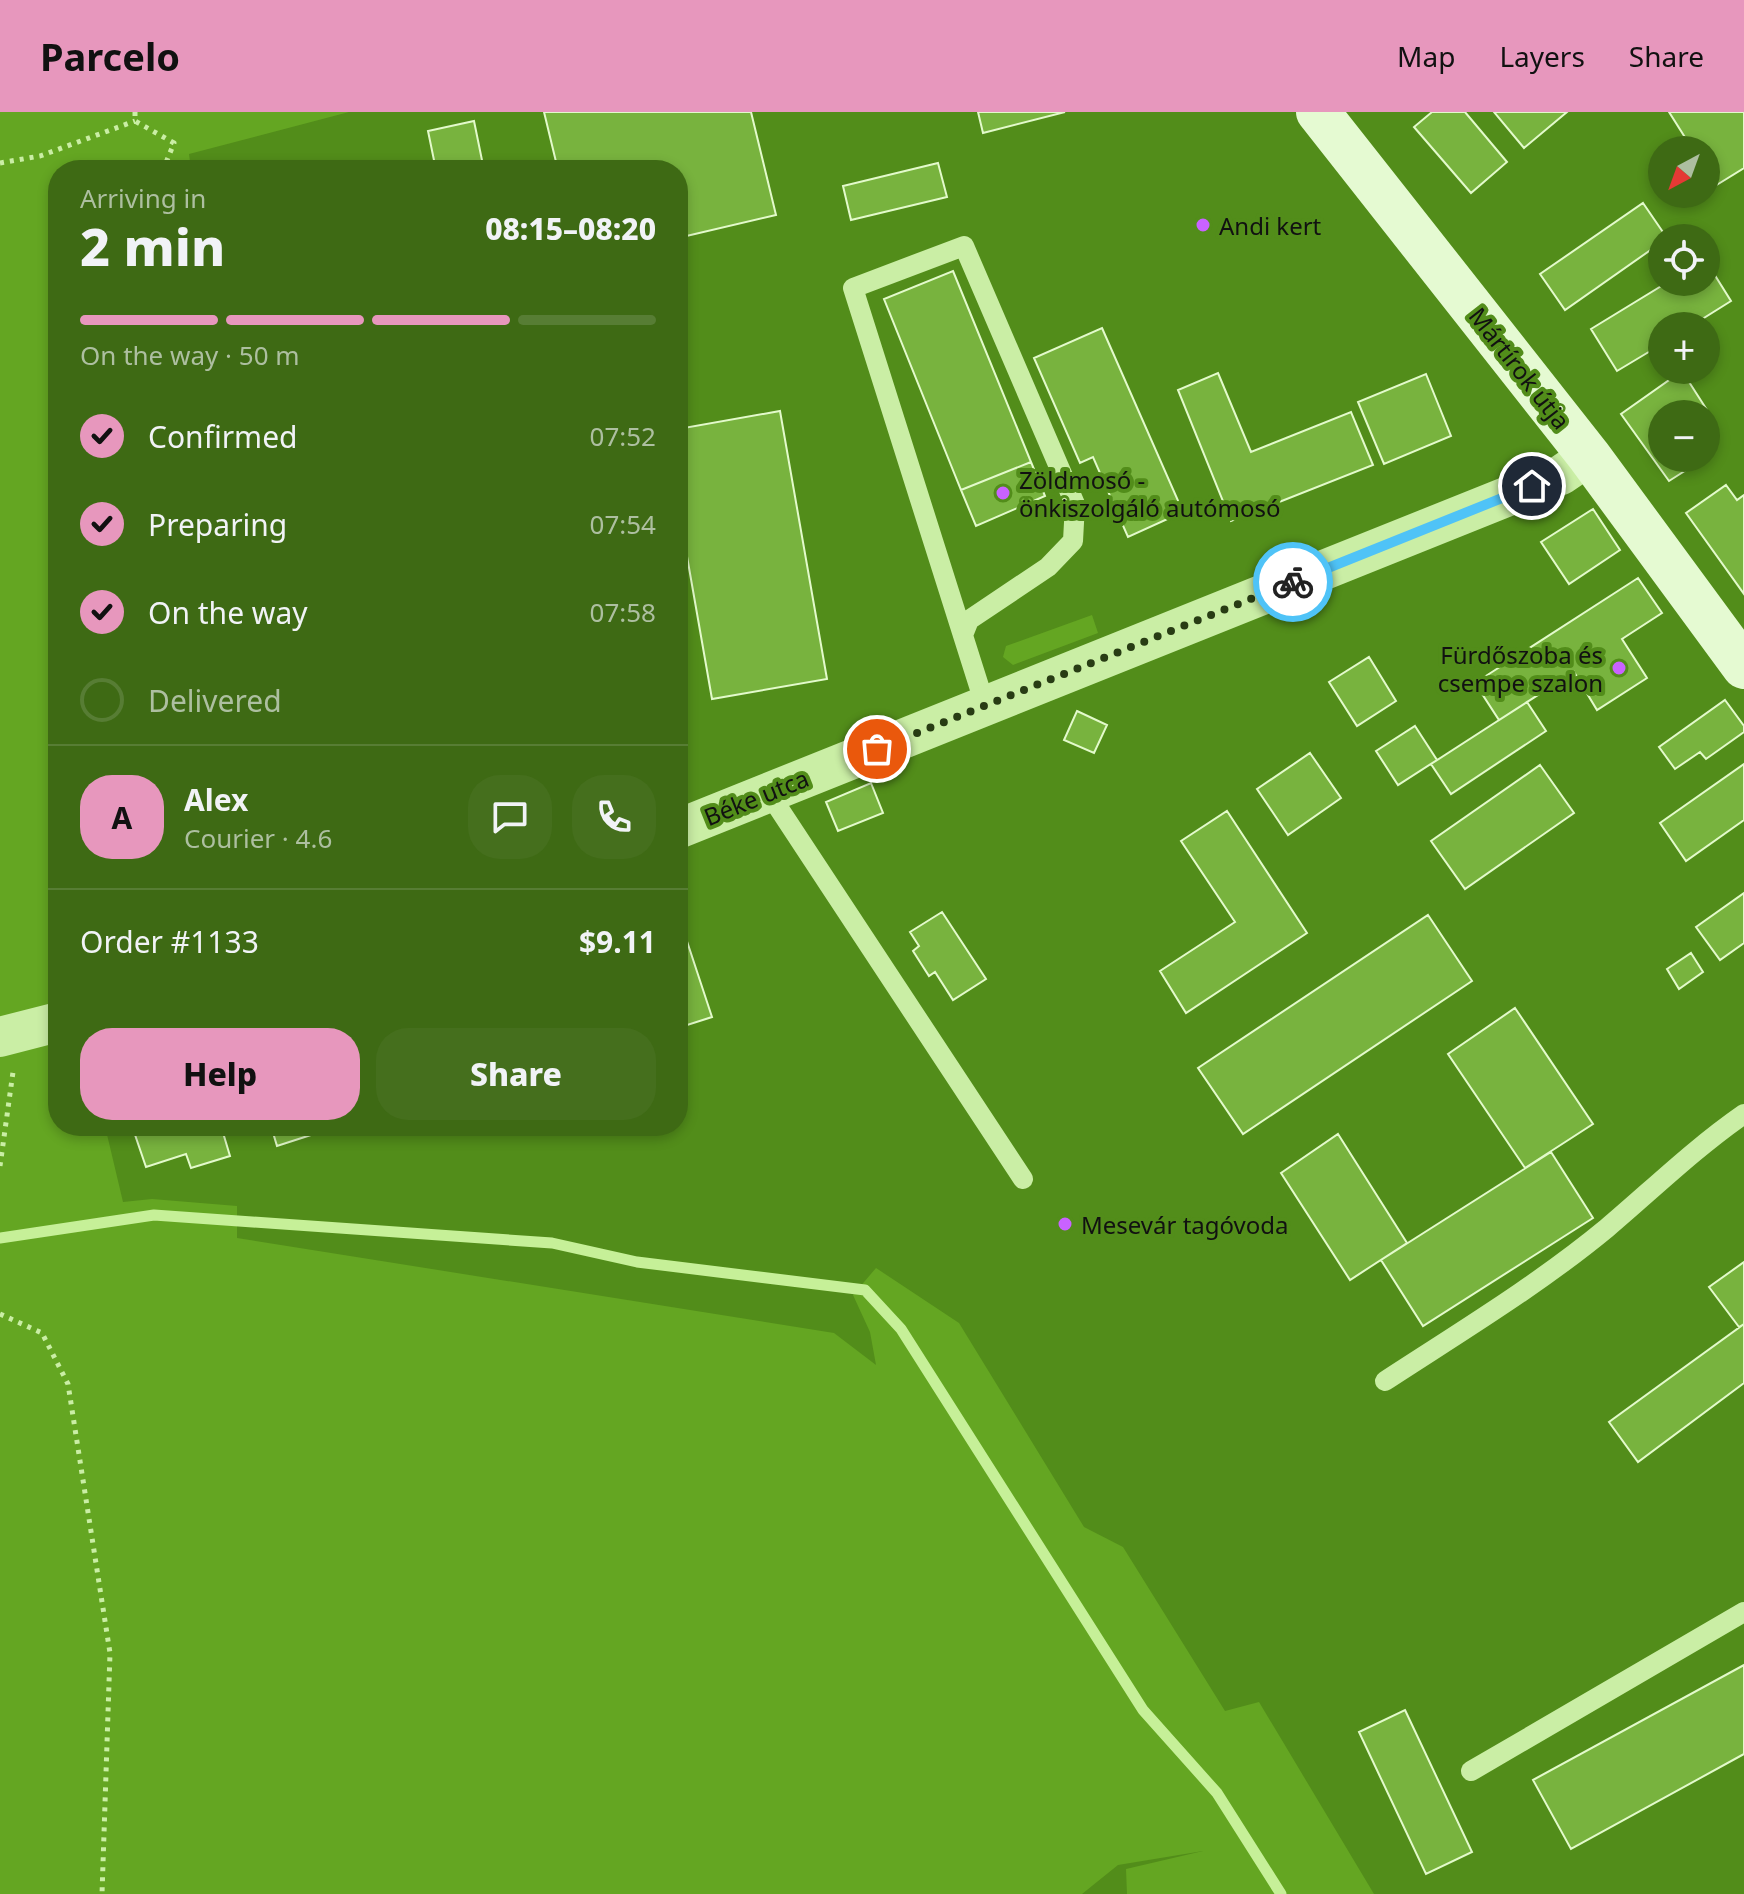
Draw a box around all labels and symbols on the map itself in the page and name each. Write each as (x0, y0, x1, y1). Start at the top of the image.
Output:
north arrow (1648, 136, 1720, 208)
place label: Andi kert (1219, 209, 1322, 242)
marker: Andi kert (1194, 216, 1212, 234)
street label: Mártírok útja (1462, 300, 1578, 436)
pin (1498, 452, 1566, 520)
place label: Zöldmosó - önkiszolgáló autómosó (1019, 463, 1280, 524)
marker: Zöldmosó - önkiszolgáló autómosó (994, 484, 1012, 502)
courier (1253, 542, 1333, 622)
place label: Fürdőszoba és csempe szalon (1438, 638, 1603, 699)
marker: Fürdőszoba és csempe szalon (1610, 659, 1628, 677)
pin (843, 715, 911, 783)
street label: Béke utca (699, 761, 813, 833)
place label: Mesevár tagóvoda (1081, 1208, 1289, 1241)
marker: Mesevár tagóvoda (1056, 1215, 1074, 1233)

